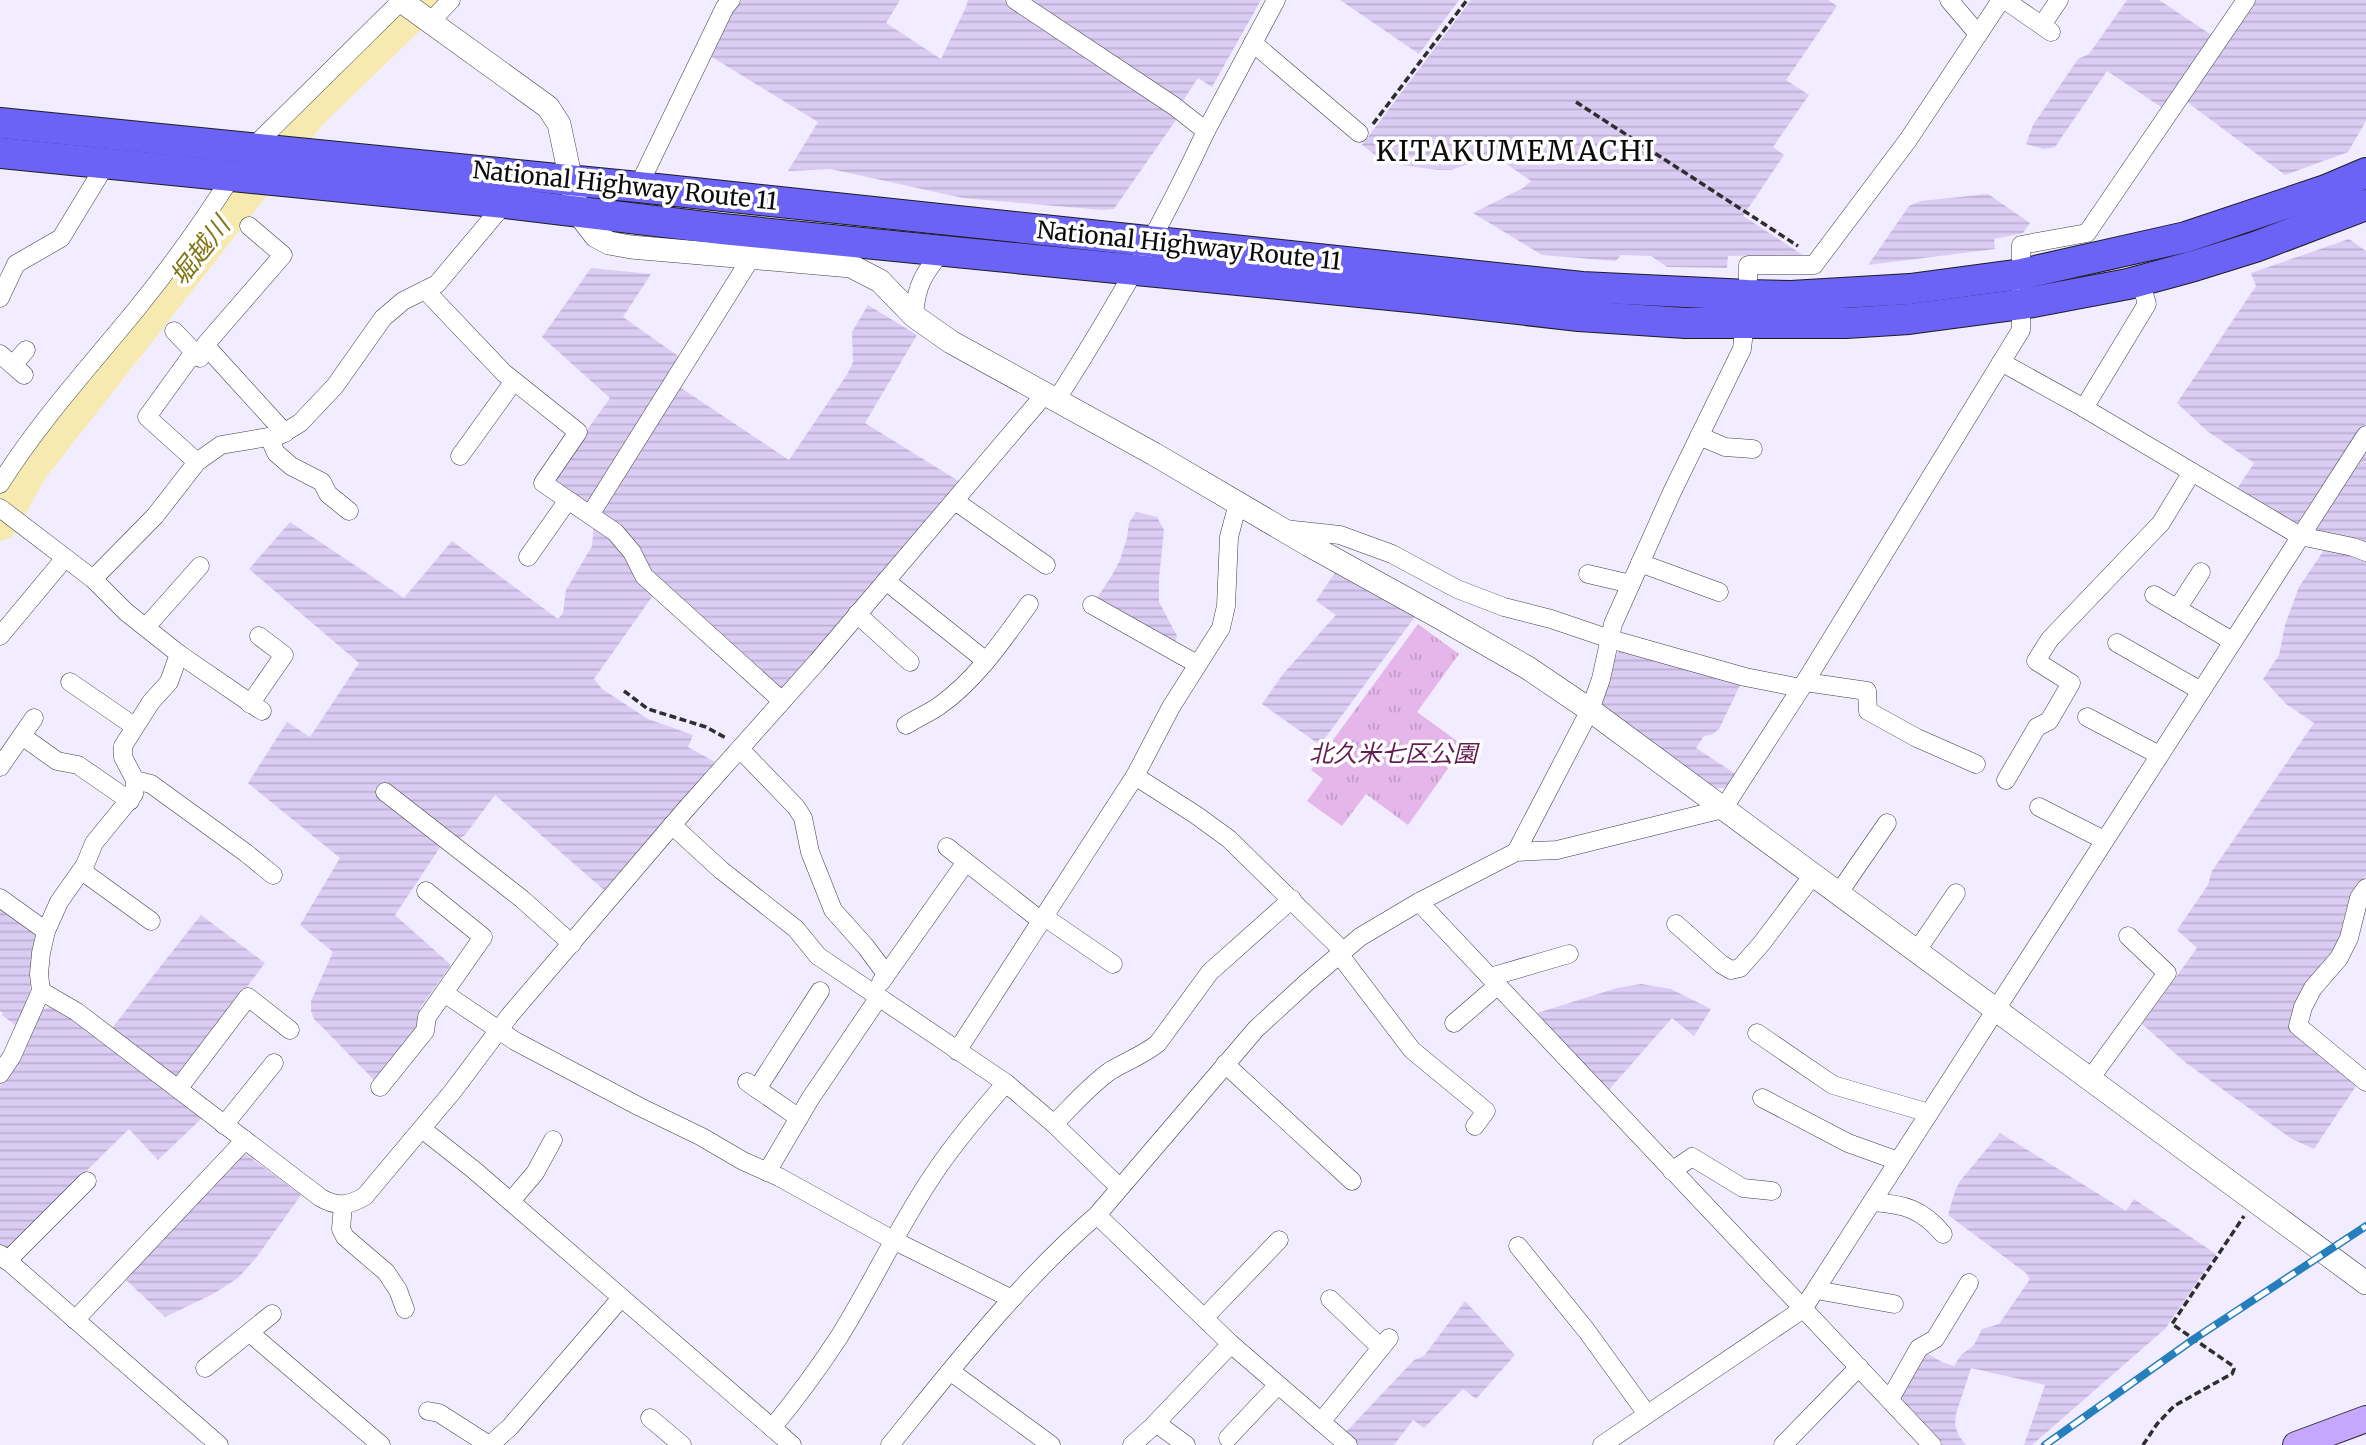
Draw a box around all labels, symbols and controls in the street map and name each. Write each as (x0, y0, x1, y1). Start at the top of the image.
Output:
district label: KITAKUMEMACHI (1376, 133, 1656, 169)
street label: National Highway Route 11 (471, 154, 779, 217)
water label: 堀越川 (163, 207, 238, 292)
street label: National Highway Route 11 (1035, 214, 1343, 277)
park label: 北久米七区公園 (1309, 738, 1480, 769)

